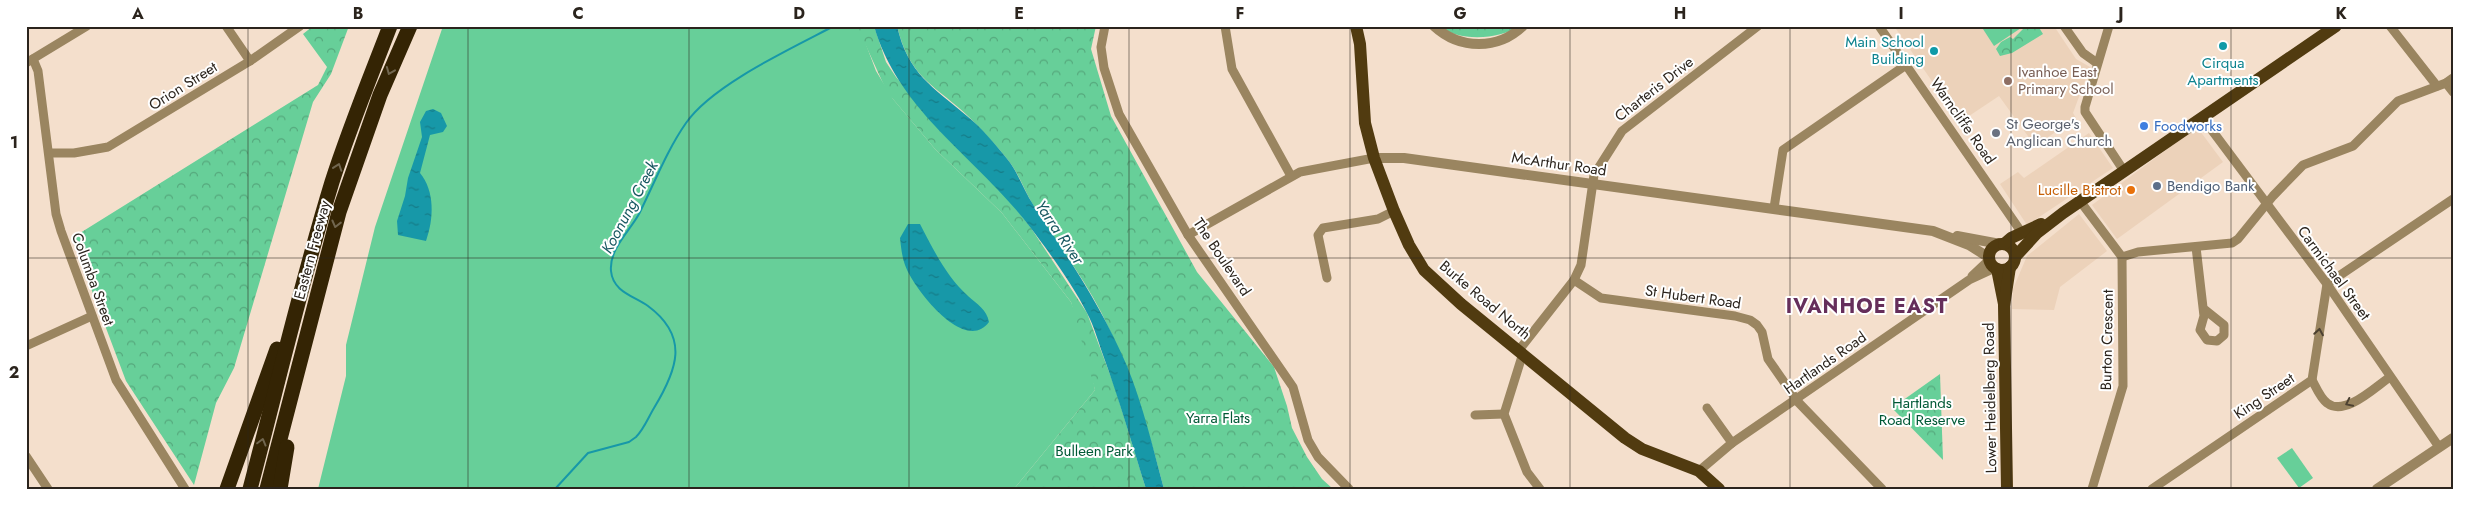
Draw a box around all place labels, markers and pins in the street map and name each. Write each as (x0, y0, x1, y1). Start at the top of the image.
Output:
place label: Main School Building (1845, 31, 1924, 70)
marker: Cirqua Apartments (2217, 40, 2229, 52)
marker: Main School Building (1928, 45, 1940, 57)
place label: Cirqua Apartments (2187, 52, 2259, 91)
place label: Ivanhoe East Primary School (2018, 61, 2114, 100)
marker: Ivanhoe East Primary School (2002, 75, 2014, 87)
place label: St George's Anglican Church (2006, 113, 2112, 152)
place label: Foodworks (2154, 115, 2222, 137)
marker: Foodworks (2138, 120, 2150, 132)
marker: St George's Anglican Church (1990, 127, 2002, 139)
place label: Bendigo Bank (2167, 175, 2255, 197)
place label: Lucille Bistrot (2038, 179, 2121, 201)
marker: Bendigo Bank (2151, 180, 2163, 192)
marker: Lucille Bistrot (2125, 184, 2137, 196)

